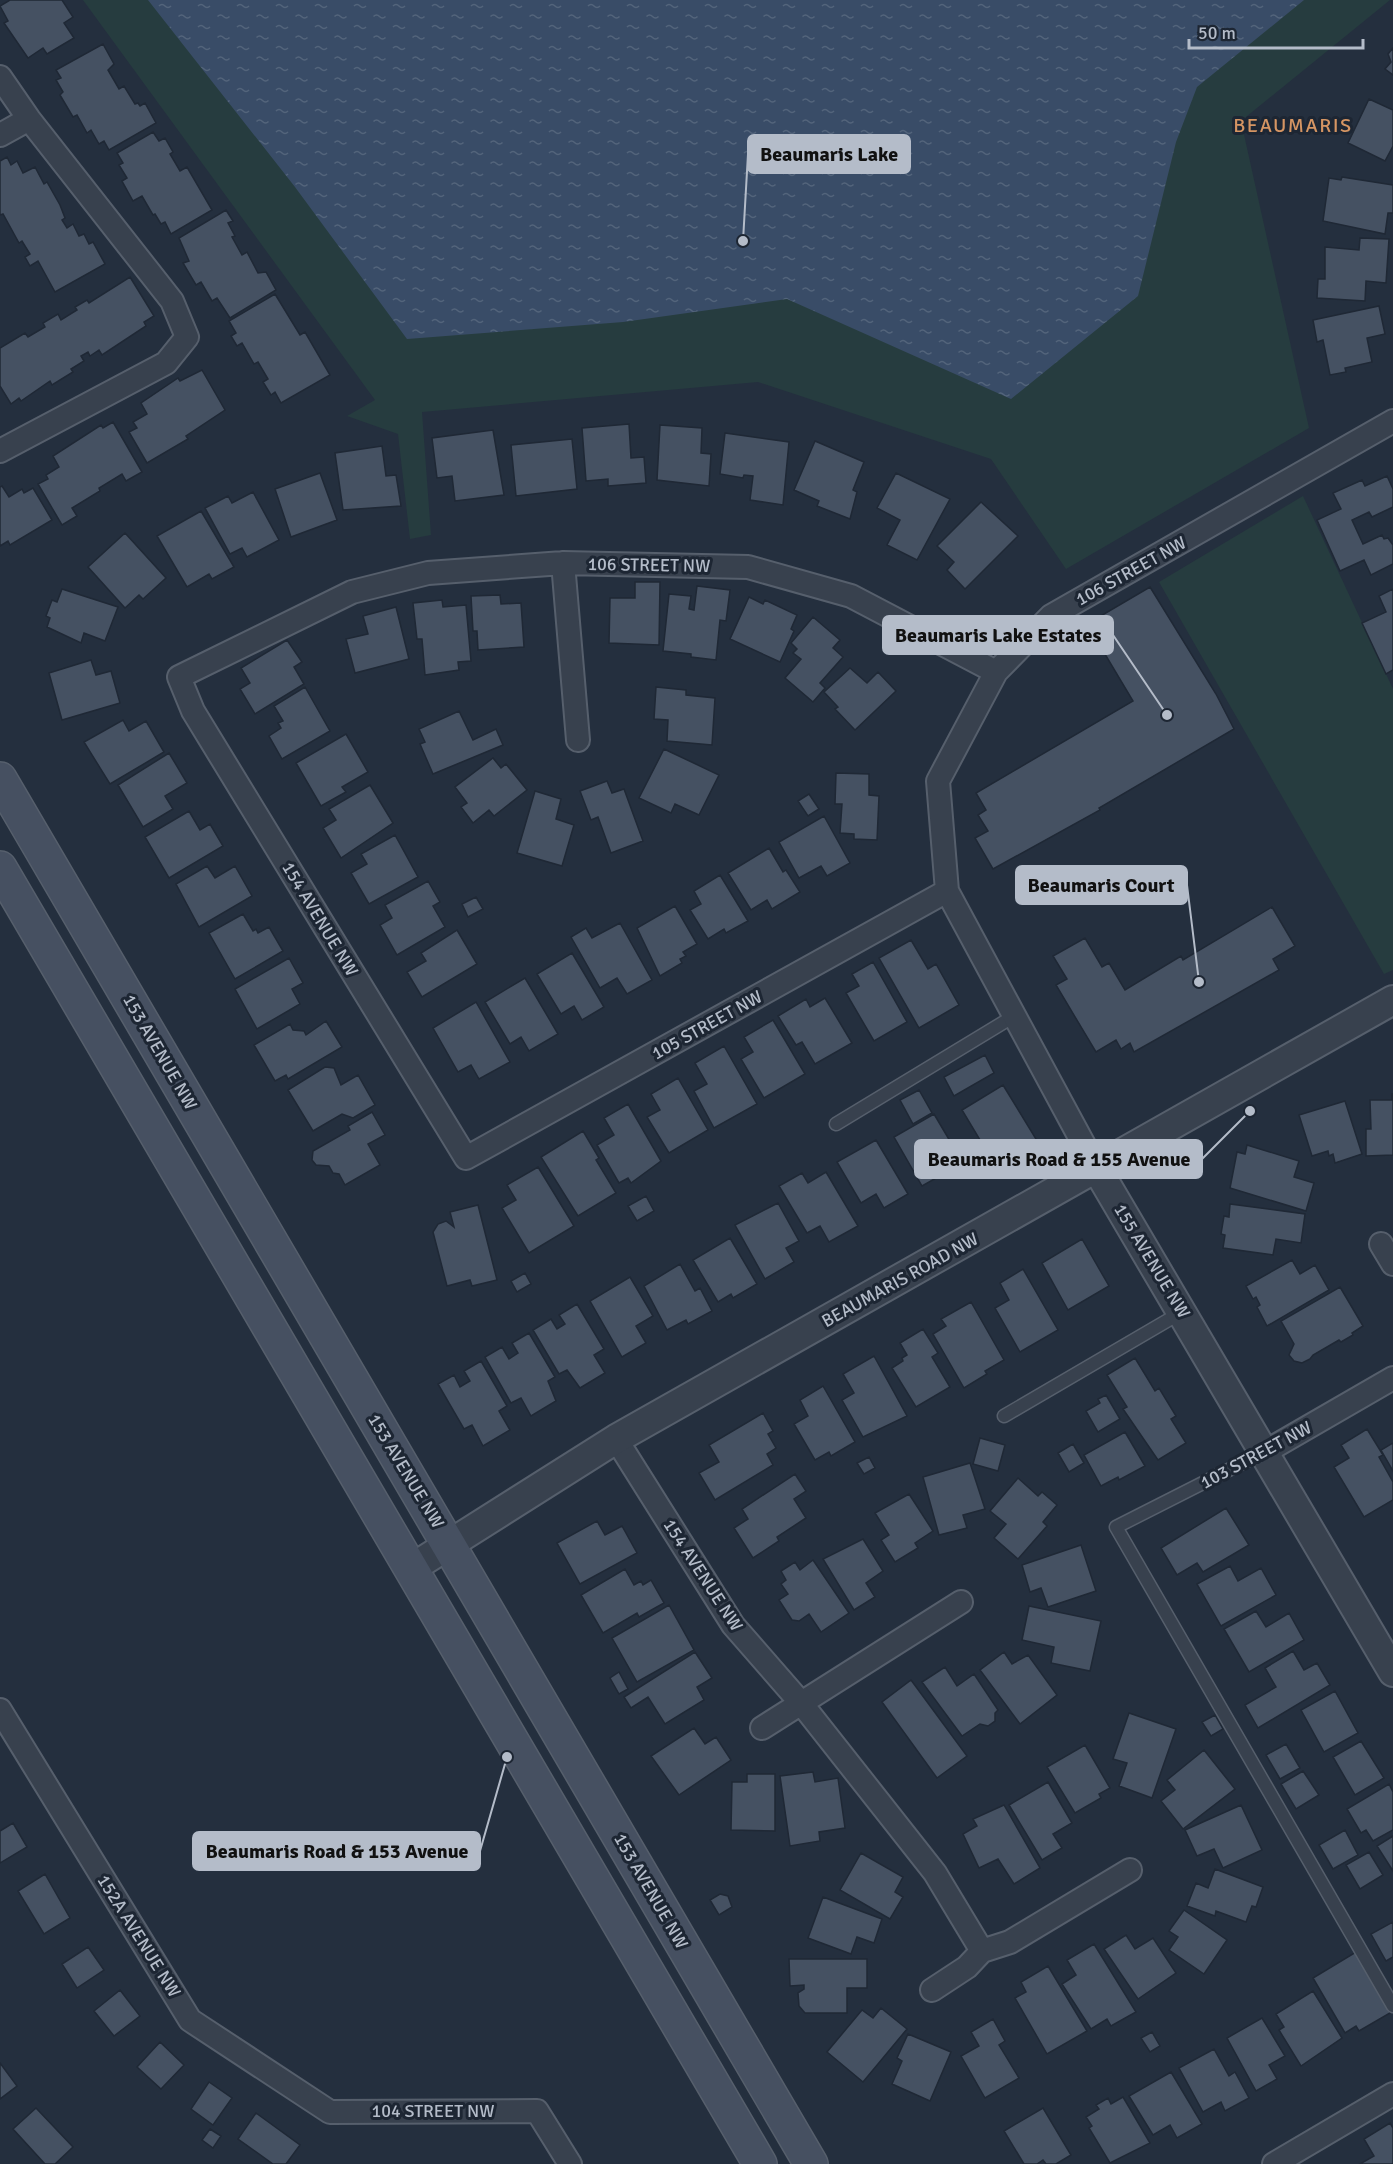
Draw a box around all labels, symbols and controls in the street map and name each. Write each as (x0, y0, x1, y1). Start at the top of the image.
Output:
scale bar (1189, 12, 1363, 50)
text: 50 m (1198, 22, 1236, 44)
district label: BEAUMARIS (1233, 113, 1353, 138)
callout: Beaumaris Lake (748, 135, 910, 173)
text: Beaumaris Lake (760, 142, 898, 167)
street label: 106 STREET NW (1072, 532, 1190, 610)
street label: 106 STREET NW (587, 553, 711, 577)
callout: Beaumaris Lake Estates (883, 616, 1113, 654)
text: Beaumaris Lake Estates (895, 623, 1101, 648)
street label: 154 AVENUE NW (277, 858, 363, 980)
callout: Beaumaris Court (1016, 866, 1187, 904)
text: Beaumaris Court (1027, 873, 1175, 898)
street label: 105 STREET NW (648, 986, 766, 1064)
street label: 153 AVENUE NW (118, 990, 202, 1114)
callout: Beaumaris Road & 155 Avenue (915, 1140, 1202, 1178)
text: Beaumaris Road & 155 Avenue (927, 1147, 1191, 1172)
street label: 155 AVENUE NW (1109, 1200, 1195, 1322)
street label: BEAUMARIS ROAD NW (818, 1228, 982, 1332)
street label: 153 AVENUE NW (363, 1410, 449, 1532)
street label: 103 STREET NW (1197, 1416, 1315, 1494)
street label: 154 AVENUE NW (658, 1515, 748, 1635)
street label: 153 AVENUE NW (609, 1829, 693, 1953)
callout: Beaumaris Road & 153 Avenue (193, 1832, 480, 1870)
text: Beaumaris Road & 153 Avenue (205, 1839, 469, 1864)
street label: 152A AVENUE NW (92, 1871, 186, 2001)
street label: 104 STREET NW (371, 2100, 495, 2122)

